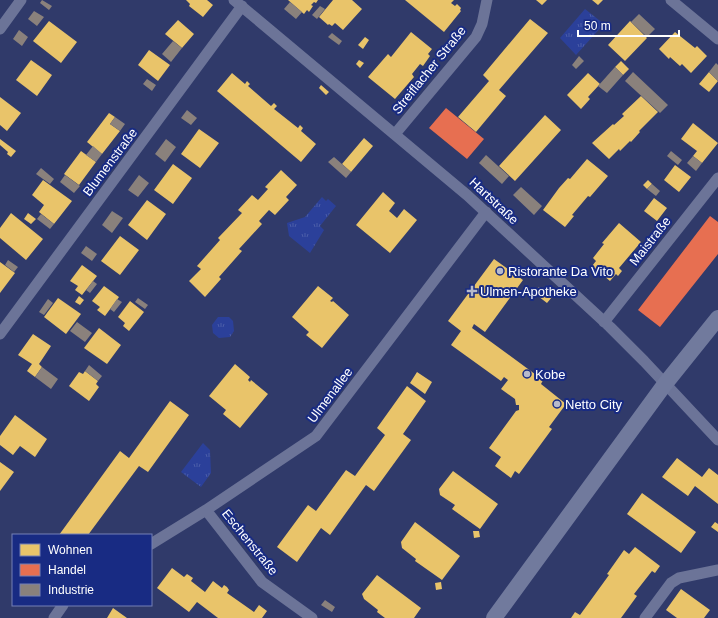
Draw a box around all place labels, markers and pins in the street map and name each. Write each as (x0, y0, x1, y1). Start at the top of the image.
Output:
place label: Ristorante Da Vito (508, 264, 613, 279)
marker: Ristorante Da Vito (495, 266, 505, 276)
place label: Ulmen-Apotheke (480, 284, 577, 299)
marker: Ulmen-Apotheke (467, 286, 477, 296)
place label: Kobe (535, 367, 565, 382)
marker: Kobe (522, 369, 532, 379)
place label: Netto City (565, 397, 623, 412)
marker: Netto City (552, 399, 562, 409)

